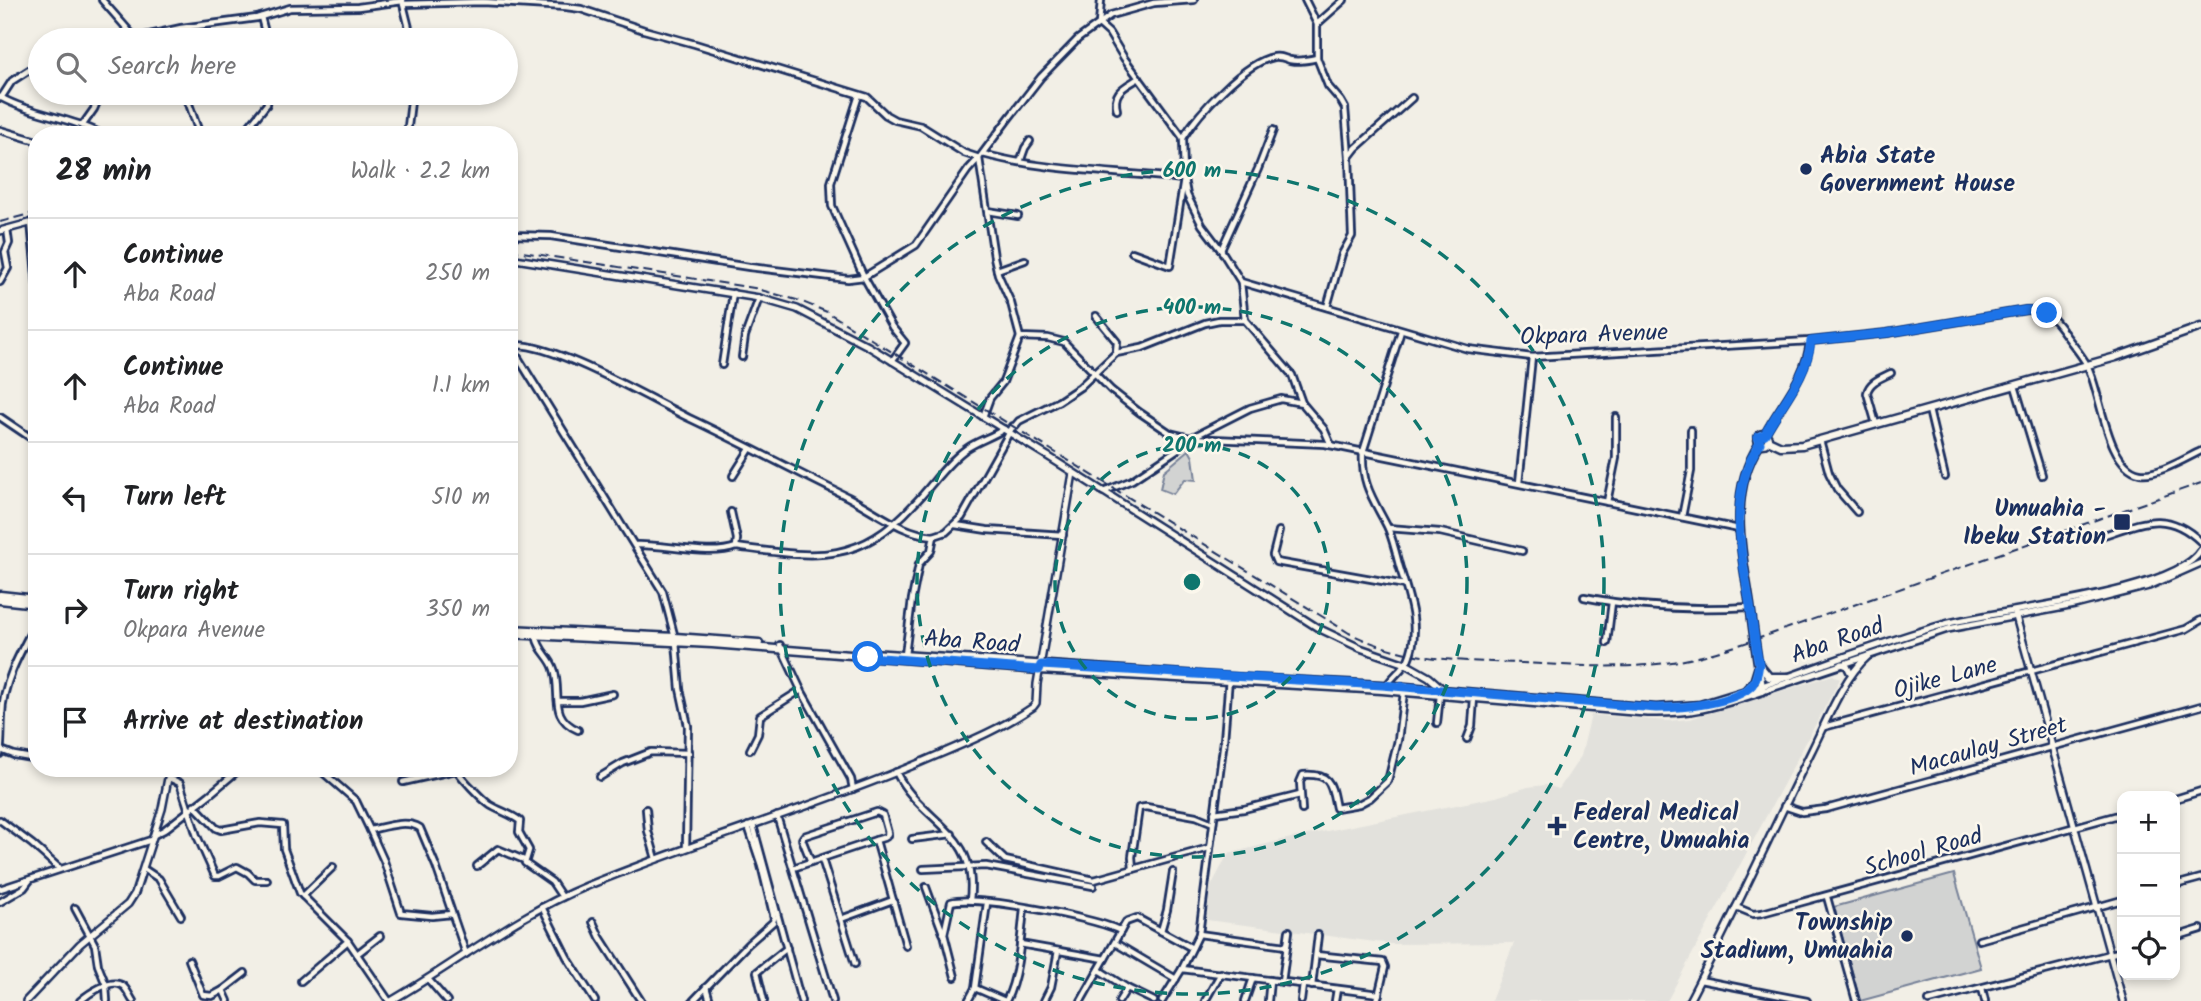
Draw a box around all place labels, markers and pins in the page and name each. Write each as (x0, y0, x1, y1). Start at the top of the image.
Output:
place label: Abia State Government House (1820, 137, 2015, 204)
marker: Abia State Government House (1798, 161, 1814, 177)
place label: Umuahia - Ibeku Station (1963, 490, 2106, 557)
marker: Umuahia - Ibeku Station (2112, 512, 2132, 532)
centre of rings (1180, 570, 1204, 594)
place label: Federal Medical Centre, Umuahia (1573, 794, 1749, 861)
marker: Federal Medical Centre, Umuahia (1547, 816, 1567, 836)
place label: Township Stadium, Umuahia (1701, 904, 1893, 971)
marker: Township Stadium, Umuahia (1899, 928, 1915, 944)

